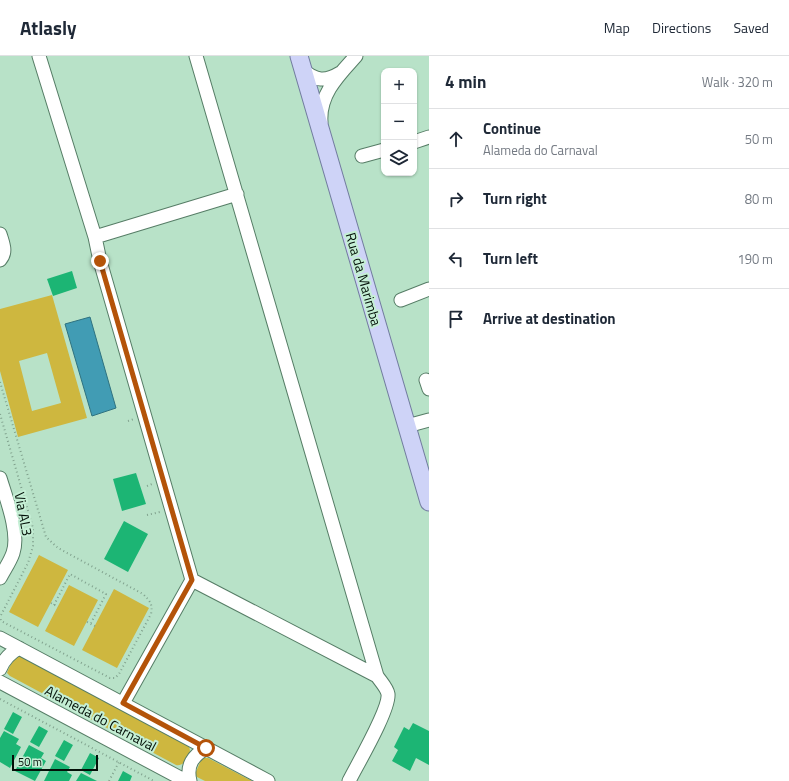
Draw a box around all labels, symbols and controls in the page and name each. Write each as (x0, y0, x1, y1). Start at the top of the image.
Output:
text: Atlasly (20, 13, 77, 42)
text: Map (604, 17, 630, 38)
text: Directions (652, 17, 711, 38)
text: Saved (733, 17, 769, 38)
map controls (381, 68, 417, 176)
button: + (381, 68, 417, 104)
text: 4 min (445, 69, 486, 95)
text: Walk · 320 m (702, 72, 773, 92)
button: − (381, 104, 417, 140)
text: Continue (483, 117, 541, 140)
icon: ahead (445, 128, 467, 150)
text: 50 m (745, 129, 773, 149)
button: layers (381, 140, 417, 176)
text: Alameda do Carnaval (483, 140, 598, 160)
text: Turn right (483, 187, 547, 210)
icon: right (445, 188, 467, 210)
text: 80 m (745, 189, 773, 209)
street label: Rua da Marimba (341, 230, 387, 328)
text: Turn left (483, 247, 538, 270)
icon: left (445, 248, 467, 270)
text: 190 m (737, 249, 773, 269)
route end (91, 252, 109, 270)
text: Arrive at destination (483, 307, 616, 330)
icon: arrive (445, 308, 467, 330)
street label: Via AL3 (9, 490, 39, 538)
street label: Alameda do Carnaval (42, 680, 160, 756)
route start (197, 739, 215, 757)
scale bar (12, 753, 98, 772)
text: 50 m (18, 754, 42, 770)

